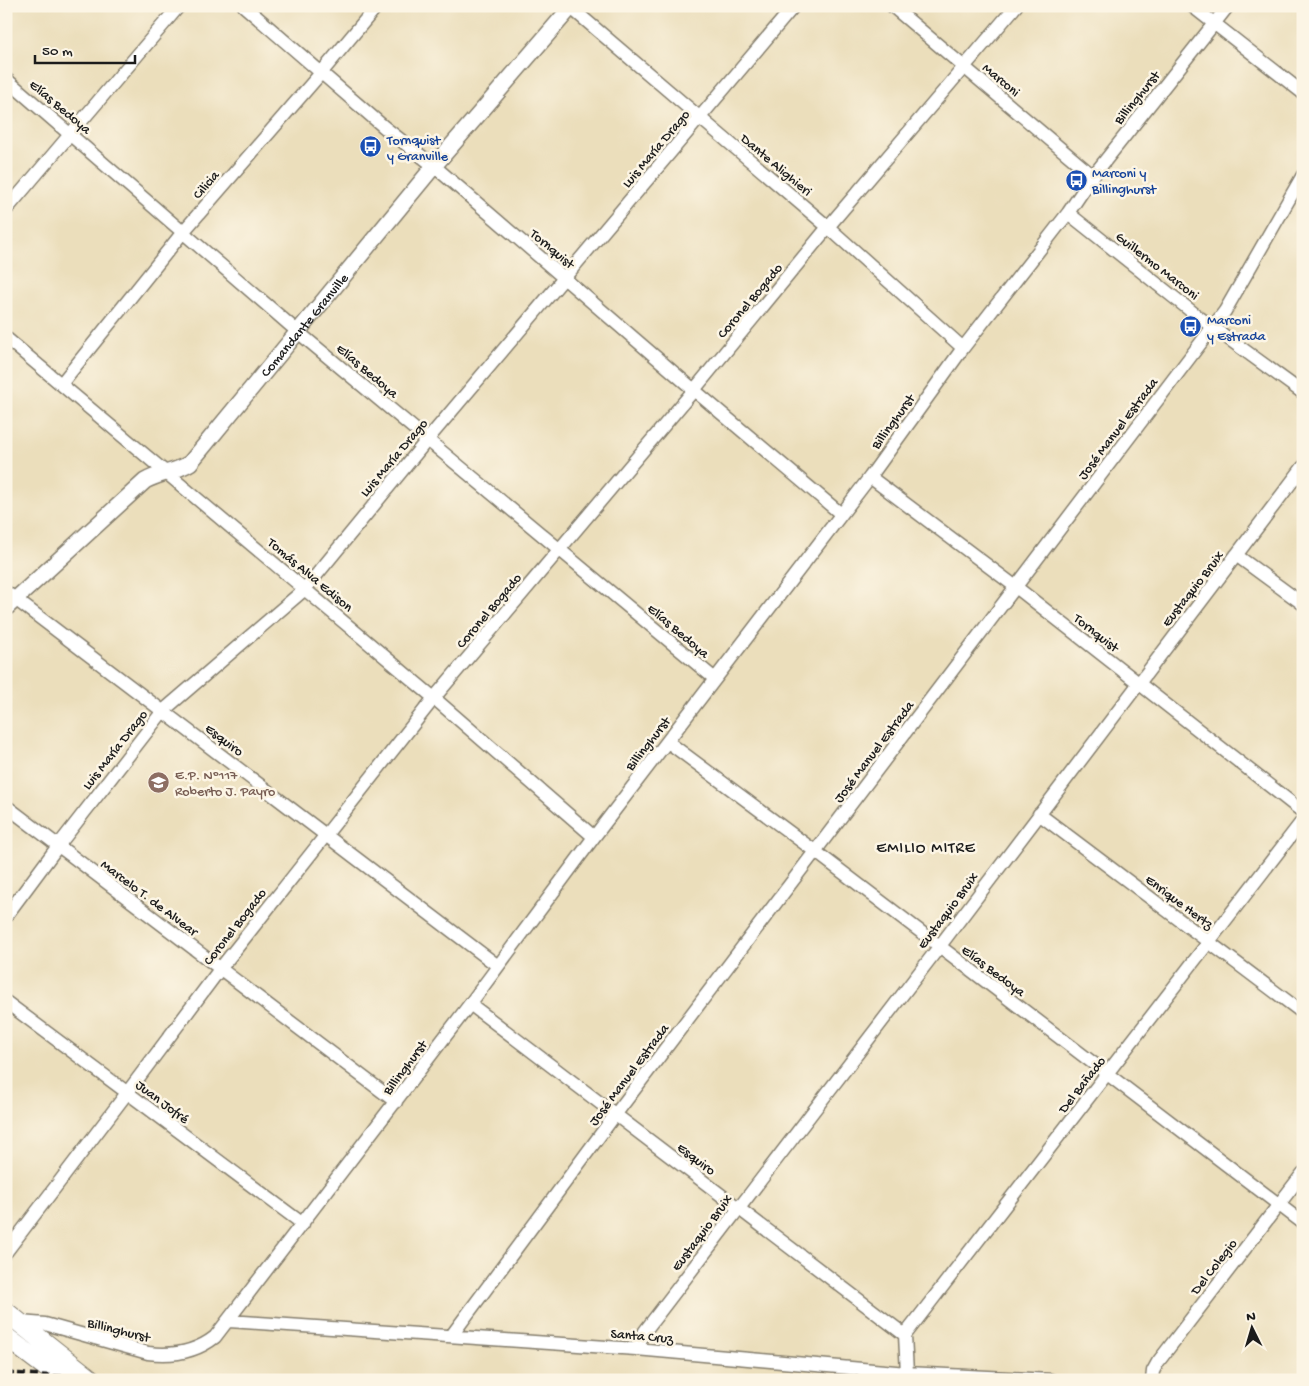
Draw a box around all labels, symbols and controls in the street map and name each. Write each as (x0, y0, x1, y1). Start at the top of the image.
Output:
scale bar (35, 32, 135, 64)
text: 50 m (42, 43, 73, 61)
street label: Marconi (978, 60, 1023, 102)
street label: Billinghurst (1111, 67, 1165, 130)
street label: Elías Bedoya (25, 77, 95, 140)
street label: Luis María Drago (619, 107, 695, 192)
street label: Dante Alighieri (735, 131, 815, 201)
place label: Tornquist y Granville (386, 133, 449, 166)
bus stop icon: Tornquist y Granville (359, 135, 383, 159)
place label: Marconi y Billinghurst (1091, 166, 1157, 199)
street label: Cilicia (190, 167, 225, 203)
bus stop icon: Marconi y Billinghurst (1064, 168, 1088, 192)
street label: Tornquist (525, 226, 578, 274)
street label: Guillermo Marconi (1111, 229, 1202, 305)
street label: Coronel Bogado (715, 261, 787, 343)
street label: Comandante Granville (258, 270, 354, 381)
place label: Marconi y Estrada (1207, 313, 1267, 346)
bus stop icon: Marconi y Estrada (1179, 315, 1203, 339)
street label: Elías Bedoya (332, 341, 402, 404)
street label: José Manuel Estrada (1075, 374, 1164, 484)
street label: Billinghurst (868, 391, 920, 454)
street label: Luis María Drago (357, 416, 433, 501)
street label: Tomás Alva Edison (262, 535, 356, 617)
street label: Eustaquio Bruix (1159, 548, 1229, 631)
street label: Coronel Bogado (454, 571, 526, 653)
street label: Elías Bedoya (643, 601, 713, 664)
street label: Tornquist (1069, 610, 1123, 658)
street label: José Manuel Estrada (831, 697, 920, 807)
street label: Luis María Drago (79, 707, 152, 794)
street label: Billinghurst (622, 713, 676, 776)
street label: Esquiro (201, 721, 246, 761)
place label: E.P. Nº117 Roberto J. Payro (175, 768, 275, 801)
school or university icon: E.P. Nº117 Roberto J. Payro (147, 770, 171, 794)
district label: EMILIO MITRE (876, 840, 976, 859)
street label: Marcelo T. de Alvear (96, 857, 201, 942)
street label: Eustaquio Bruix (915, 869, 984, 953)
street label: Enrique Hertz (1141, 872, 1217, 935)
street label: Coronel Bogado (201, 886, 271, 969)
street label: Elías Bedoya (957, 942, 1029, 1002)
street label: José Manuel Estrada (586, 1020, 675, 1130)
street label: Billinghurst (379, 1037, 433, 1100)
street label: Del Bañado (1055, 1054, 1110, 1118)
street label: Juan Jofré (131, 1077, 192, 1129)
street label: Esquiro (673, 1140, 718, 1180)
street label: Eustaquio Bruix (669, 1191, 738, 1275)
street label: Del Colegio (1187, 1236, 1242, 1300)
north arrow (1226, 1304, 1276, 1354)
text: N (1246, 1309, 1256, 1326)
street label: Billinghurst (84, 1315, 153, 1348)
street label: Santa Cruz (610, 1326, 675, 1349)

